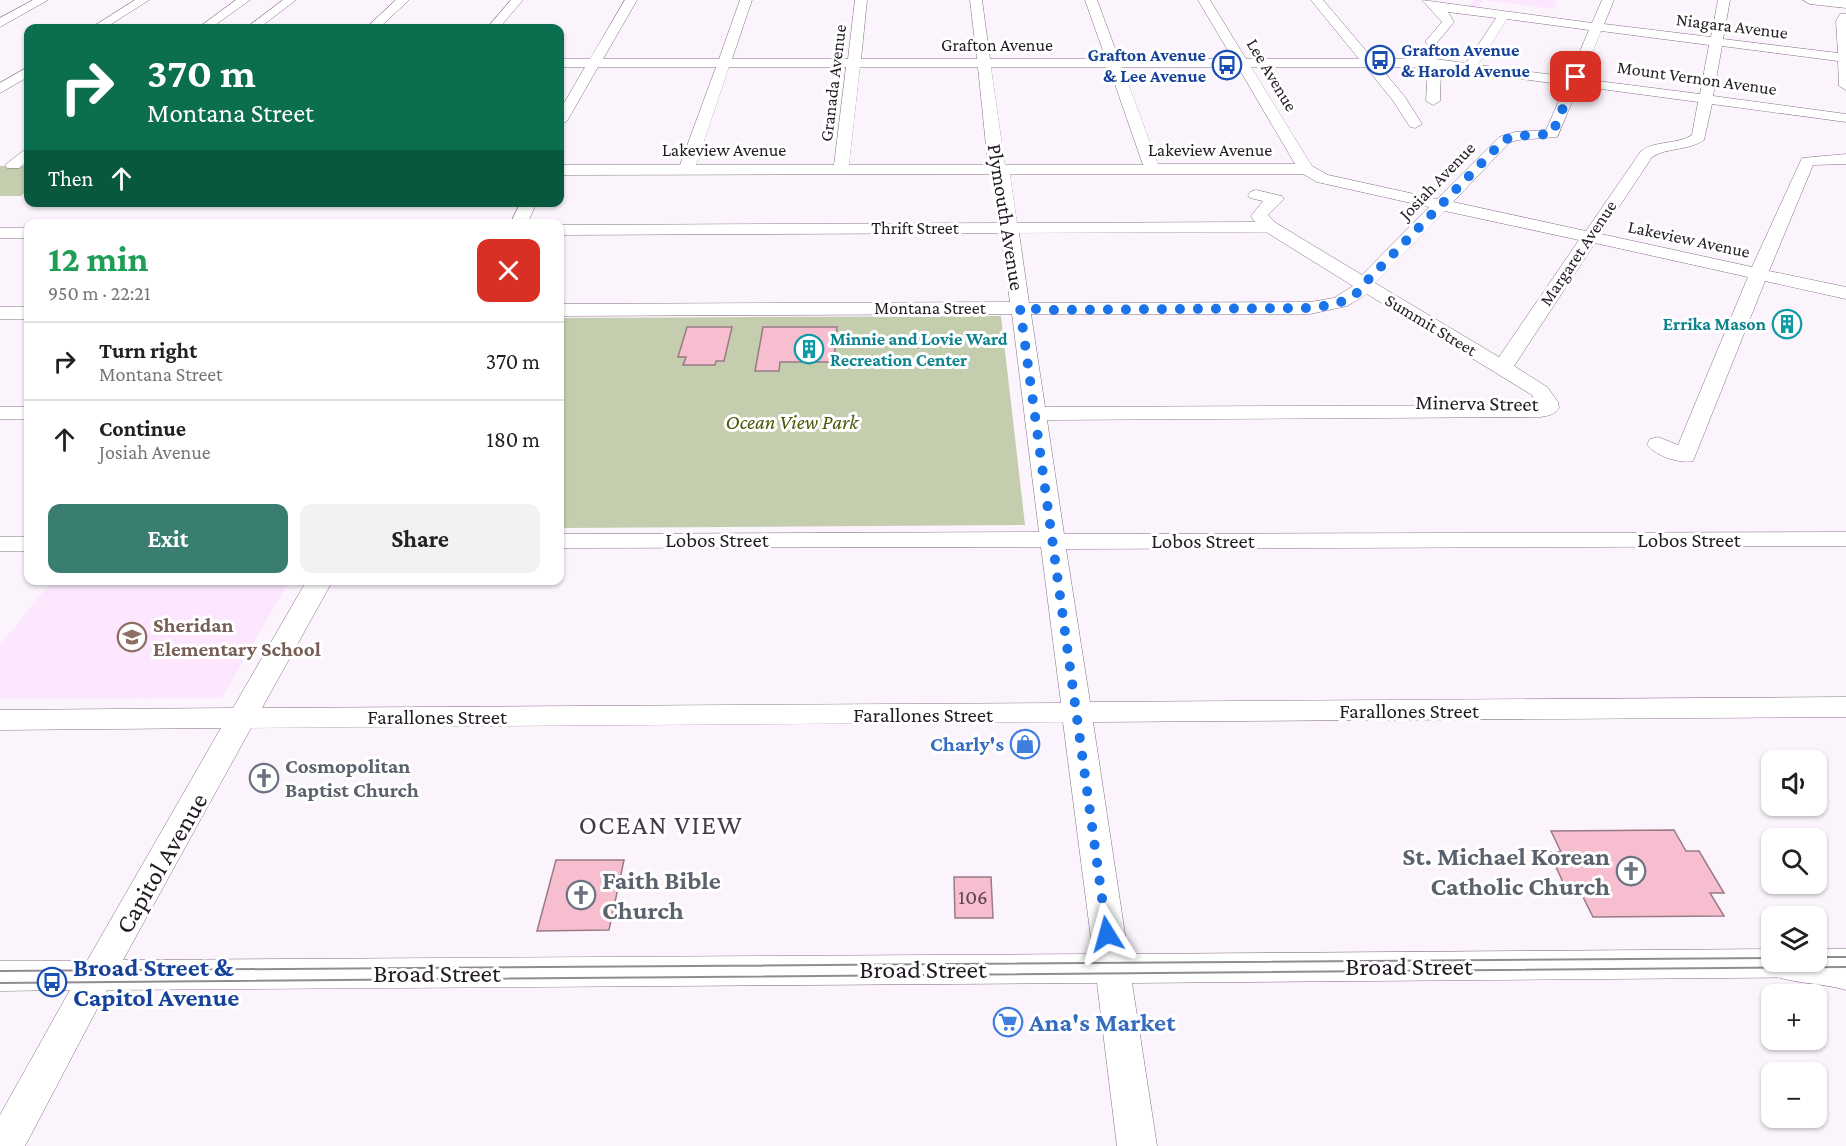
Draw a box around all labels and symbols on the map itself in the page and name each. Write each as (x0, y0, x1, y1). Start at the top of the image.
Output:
street label: Niagara Avenue (1675, 9, 1789, 43)
street label: Granada Avenue (816, 23, 850, 143)
street label: Grafton Avenue (941, 35, 1053, 55)
street label: Lee Avenue (1243, 35, 1302, 115)
place label: Grafton Avenue & Harold Avenue (1401, 40, 1530, 81)
bus stop icon: Grafton Avenue & Harold Avenue (1364, 44, 1396, 76)
place label: Grafton Avenue & Lee Avenue (1088, 45, 1206, 86)
bus stop icon: Grafton Avenue & Lee Avenue (1211, 49, 1243, 81)
pin (1550, 51, 1601, 102)
street label: Mount Vernon Avenue (1616, 57, 1778, 99)
street label: Josiah Avenue (1394, 138, 1479, 226)
street label: Lakeview Avenue (662, 140, 786, 160)
street label: Lakeview Avenue (1148, 140, 1272, 160)
street label: Plymouth Avenue (983, 142, 1029, 292)
street label: Margaret Avenue (1535, 197, 1621, 309)
street label: Lakeview Avenue (1626, 216, 1752, 262)
street label: Thrift Street (871, 218, 960, 238)
street label: Summit Street (1382, 290, 1481, 361)
street label: Montana Street (874, 298, 987, 318)
building icon: Errika Mason (1771, 308, 1803, 340)
place label: Errika Mason (1663, 314, 1767, 334)
place label: Minnie and Lovie Ward Recreation Center (830, 329, 1008, 370)
building icon: Minnie and Lovie Ward Recreation Center (793, 333, 825, 365)
street label: Minerva Street (1415, 390, 1540, 416)
park label: Ocean View Park (726, 410, 859, 434)
street label: Lobos Street (665, 528, 770, 552)
street label: Lobos Street (1637, 528, 1742, 552)
street label: Lobos Street (1151, 529, 1256, 553)
place label: Sheridan Elementary School (153, 613, 321, 661)
school or university icon: Sheridan Elementary School (116, 621, 148, 653)
street label: Farallones Street (1339, 699, 1480, 723)
street label: Farallones Street (853, 703, 994, 727)
street label: Farallones Street (367, 705, 508, 729)
shop icon: Charly's (1009, 728, 1041, 760)
place label: Charly's (930, 732, 1004, 756)
place label: Cosmopolitan Baptist Church (285, 754, 419, 802)
church icon: Cosmopolitan Baptist Church (248, 762, 280, 794)
street label: Capitol Avenue (110, 788, 213, 939)
district label: OCEAN VIEW (579, 810, 743, 840)
place label: St. Michael Korean Catholic Church (1402, 842, 1610, 901)
church icon: St. Michael Korean Catholic Church (1615, 855, 1647, 887)
place label: Faith Bible Church (602, 866, 721, 925)
church icon: Faith Bible Church (565, 879, 597, 911)
house number: 106 (958, 885, 988, 909)
position arrow (1075, 902, 1139, 966)
street label: Broad Street (1345, 952, 1473, 981)
place label: Broad Street & Capitol Avenue (73, 953, 239, 1012)
street label: Broad Street (859, 955, 987, 984)
street label: Broad Street (373, 959, 501, 988)
bus stop icon: Broad Street & Capitol Avenue (36, 966, 68, 998)
supermarket icon: Ana's Market (992, 1006, 1024, 1038)
place label: Ana's Market (1028, 1008, 1176, 1037)

